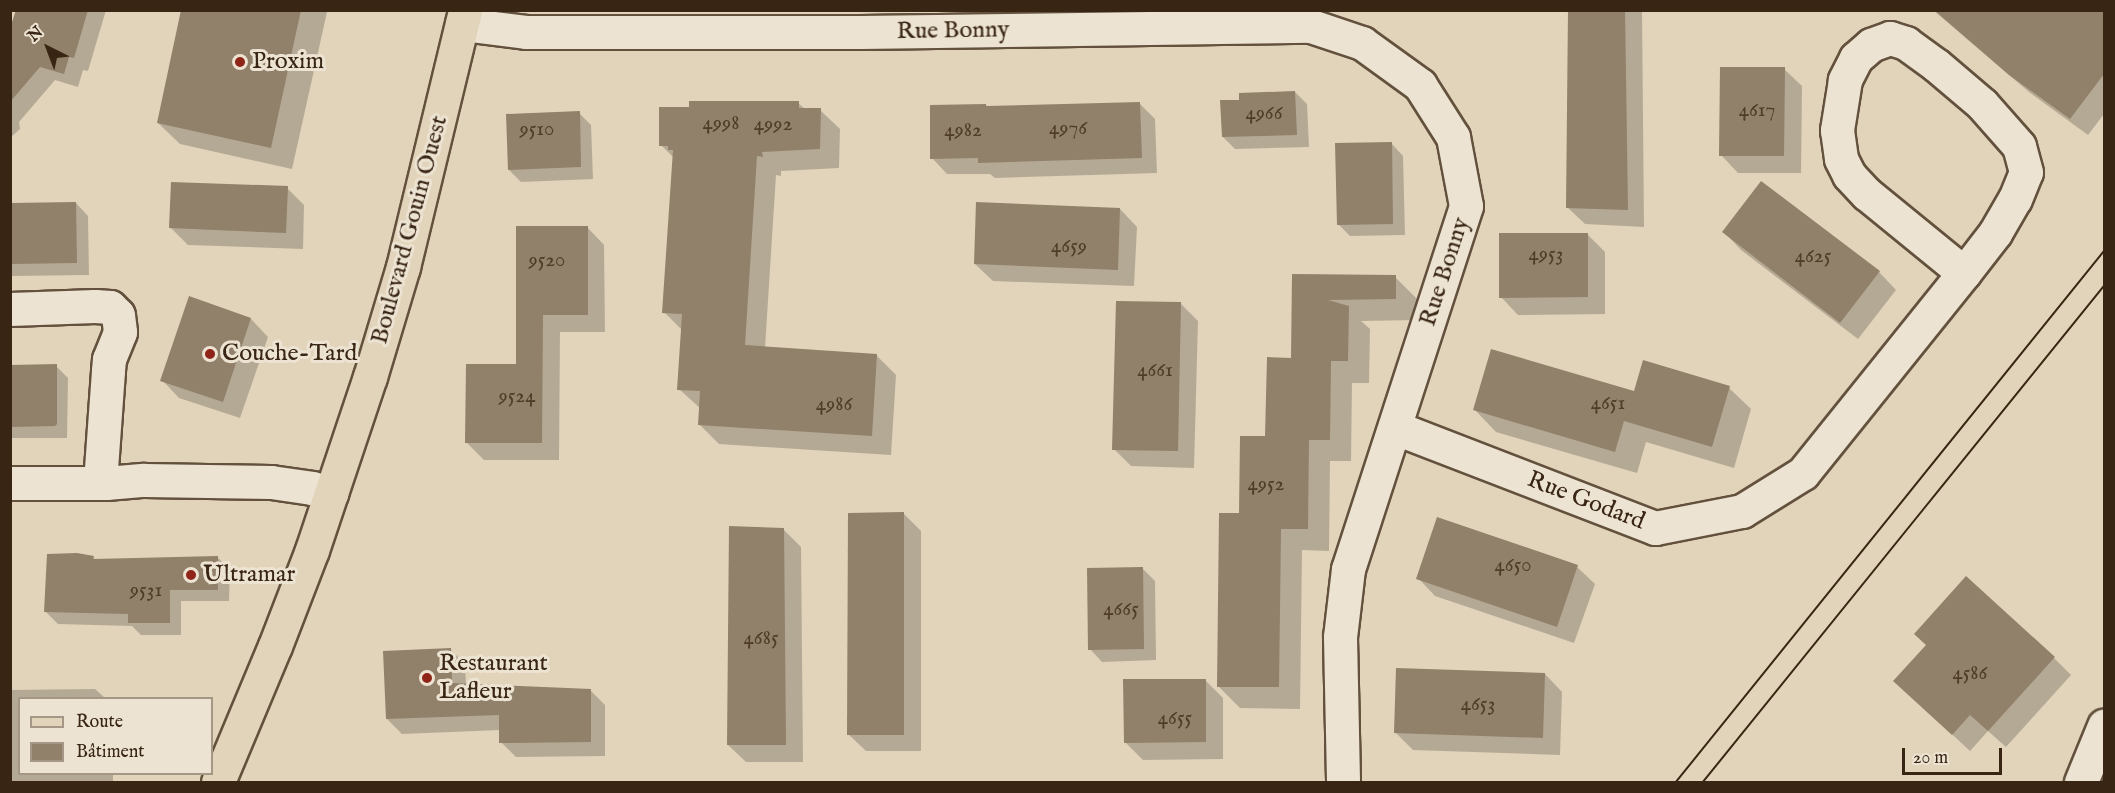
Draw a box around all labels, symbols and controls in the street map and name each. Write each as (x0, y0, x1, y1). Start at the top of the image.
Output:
street label: Rue Bonny (896, 16, 1010, 46)
north arrow (18, 18, 78, 78)
text: N (24, 23, 48, 47)
place label: Proxim (252, 48, 324, 76)
marker: Proxim (233, 55, 247, 69)
house number: 4617 (1739, 98, 1775, 124)
house number: 4966 (1245, 101, 1283, 127)
house number: 4998 (703, 111, 739, 137)
house number: 4992 (754, 112, 792, 138)
street label: Boulevard Gouin Ouest (366, 113, 454, 347)
house number: 4976 (1049, 116, 1087, 142)
house number: 9510 (520, 117, 554, 143)
house number: 4982 (944, 118, 982, 144)
street label: Rue Bonny (1414, 214, 1476, 330)
house number: 4659 (1051, 234, 1087, 260)
house number: 4953 (1529, 242, 1563, 268)
house number: 4625 (1795, 244, 1831, 270)
house number: 9520 (529, 248, 565, 274)
place label: Couche-Tard (222, 340, 357, 368)
marker: Couche-Tard (203, 347, 217, 361)
house number: 4661 (1137, 358, 1173, 384)
house number: 9524 (499, 384, 535, 410)
house number: 4651 (1591, 391, 1625, 417)
house number: 4986 (816, 392, 852, 418)
street label: Rue Godard (1523, 465, 1649, 537)
house number: 4952 (1248, 472, 1284, 498)
house number: 4650 (1495, 553, 1531, 579)
place label: Ultramar (203, 561, 295, 589)
marker: Ultramar (184, 568, 198, 582)
house number: 9531 (130, 578, 162, 604)
house number: 4665 (1103, 597, 1139, 623)
house number: 4685 (744, 626, 778, 652)
place label: Restaurant Lafleur (439, 650, 548, 706)
house number: 4586 (1953, 661, 1987, 687)
marker: Restaurant Lafleur (420, 671, 434, 685)
house number: 4653 (1461, 692, 1495, 718)
legend (18, 697, 213, 775)
house number: 4655 (1158, 706, 1192, 732)
text: Route (76, 711, 123, 734)
scale bar (1905, 736, 2006, 774)
text: Bâtiment (76, 741, 145, 764)
text: 20 m (1913, 747, 1948, 770)

